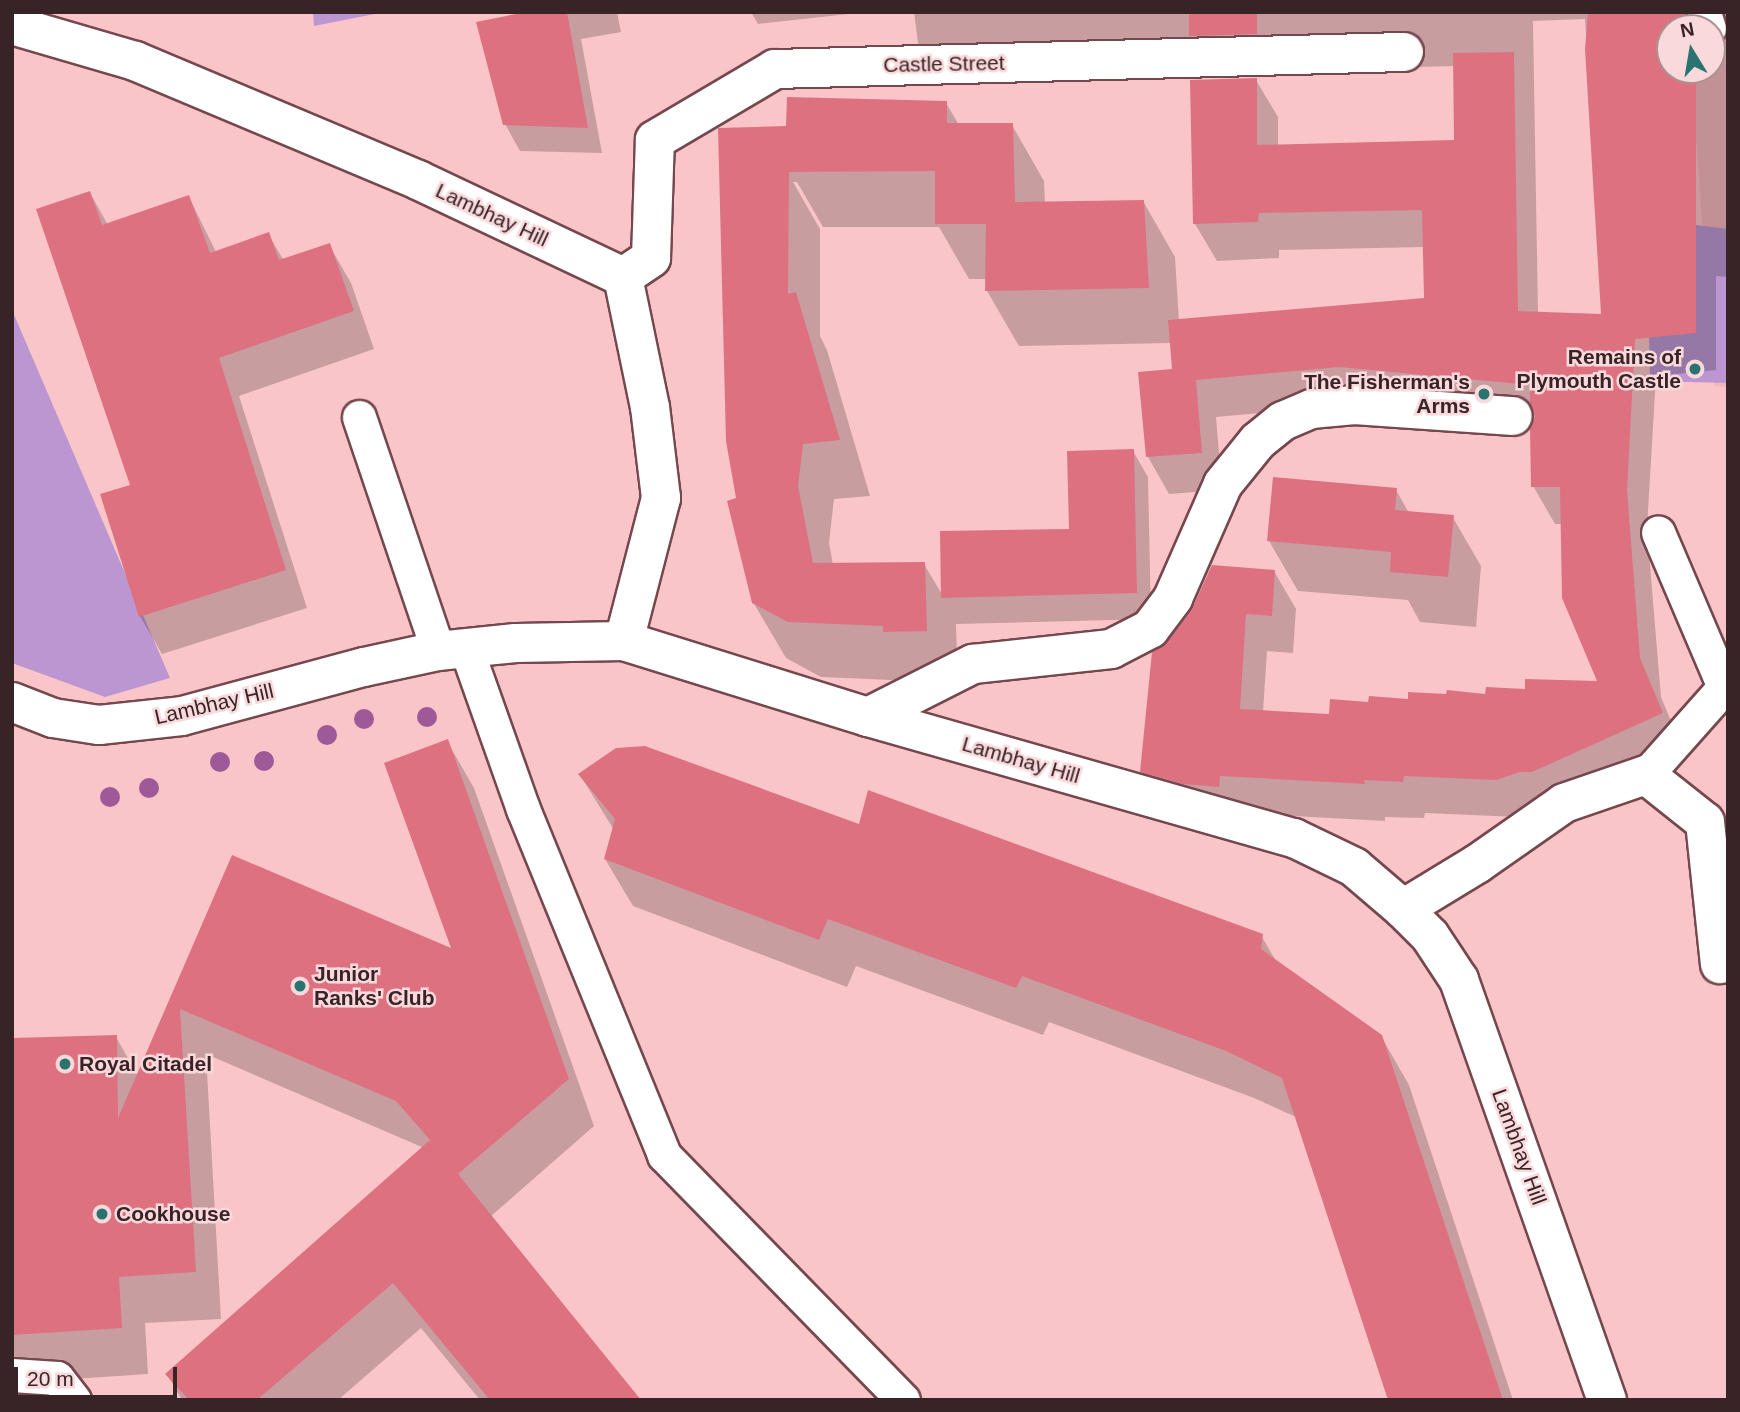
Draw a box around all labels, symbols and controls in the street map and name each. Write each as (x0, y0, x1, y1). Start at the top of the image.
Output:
north arrow (1656, 14, 1726, 84)
text: N (1679, 18, 1696, 41)
street label: Castle Street (883, 50, 1005, 78)
street label: Lambhay Hill (432, 178, 552, 252)
place label: Remains of Plymouth Castle (1516, 344, 1681, 394)
marker: Remains of Plymouth Castle (1687, 361, 1703, 377)
place label: The Fisherman's Arms (1304, 369, 1470, 419)
marker: The Fisherman's Arms (1476, 386, 1492, 402)
street label: Lambhay Hill (152, 678, 276, 730)
street label: Lambhay Hill (959, 731, 1083, 789)
place label: Junior Ranks' Club (314, 961, 435, 1011)
marker: Junior Ranks' Club (292, 978, 308, 994)
place label: Royal Citadel (79, 1051, 212, 1077)
marker: Royal Citadel (57, 1056, 73, 1072)
street label: Lambhay Hill (1486, 1086, 1552, 1208)
place label: Cookhouse (116, 1201, 230, 1227)
marker: Cookhouse (94, 1206, 110, 1222)
scale bar (18, 1352, 180, 1396)
text: 20 m (27, 1367, 74, 1390)

